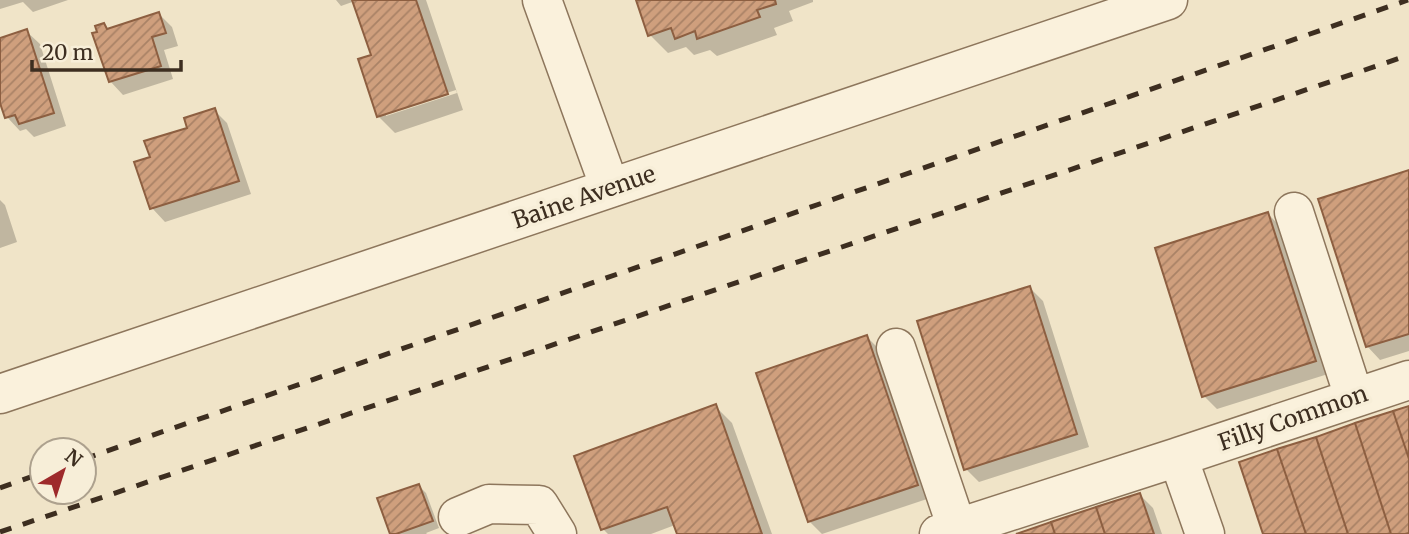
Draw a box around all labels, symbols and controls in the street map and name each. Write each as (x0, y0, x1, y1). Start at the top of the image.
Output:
scale bar (32, 28, 180, 72)
text: 20 m (42, 39, 94, 66)
street label: Baine Avenue (509, 159, 659, 235)
street label: Filly Common (1214, 378, 1371, 457)
north arrow (28, 436, 98, 506)
text: N (60, 444, 87, 472)

